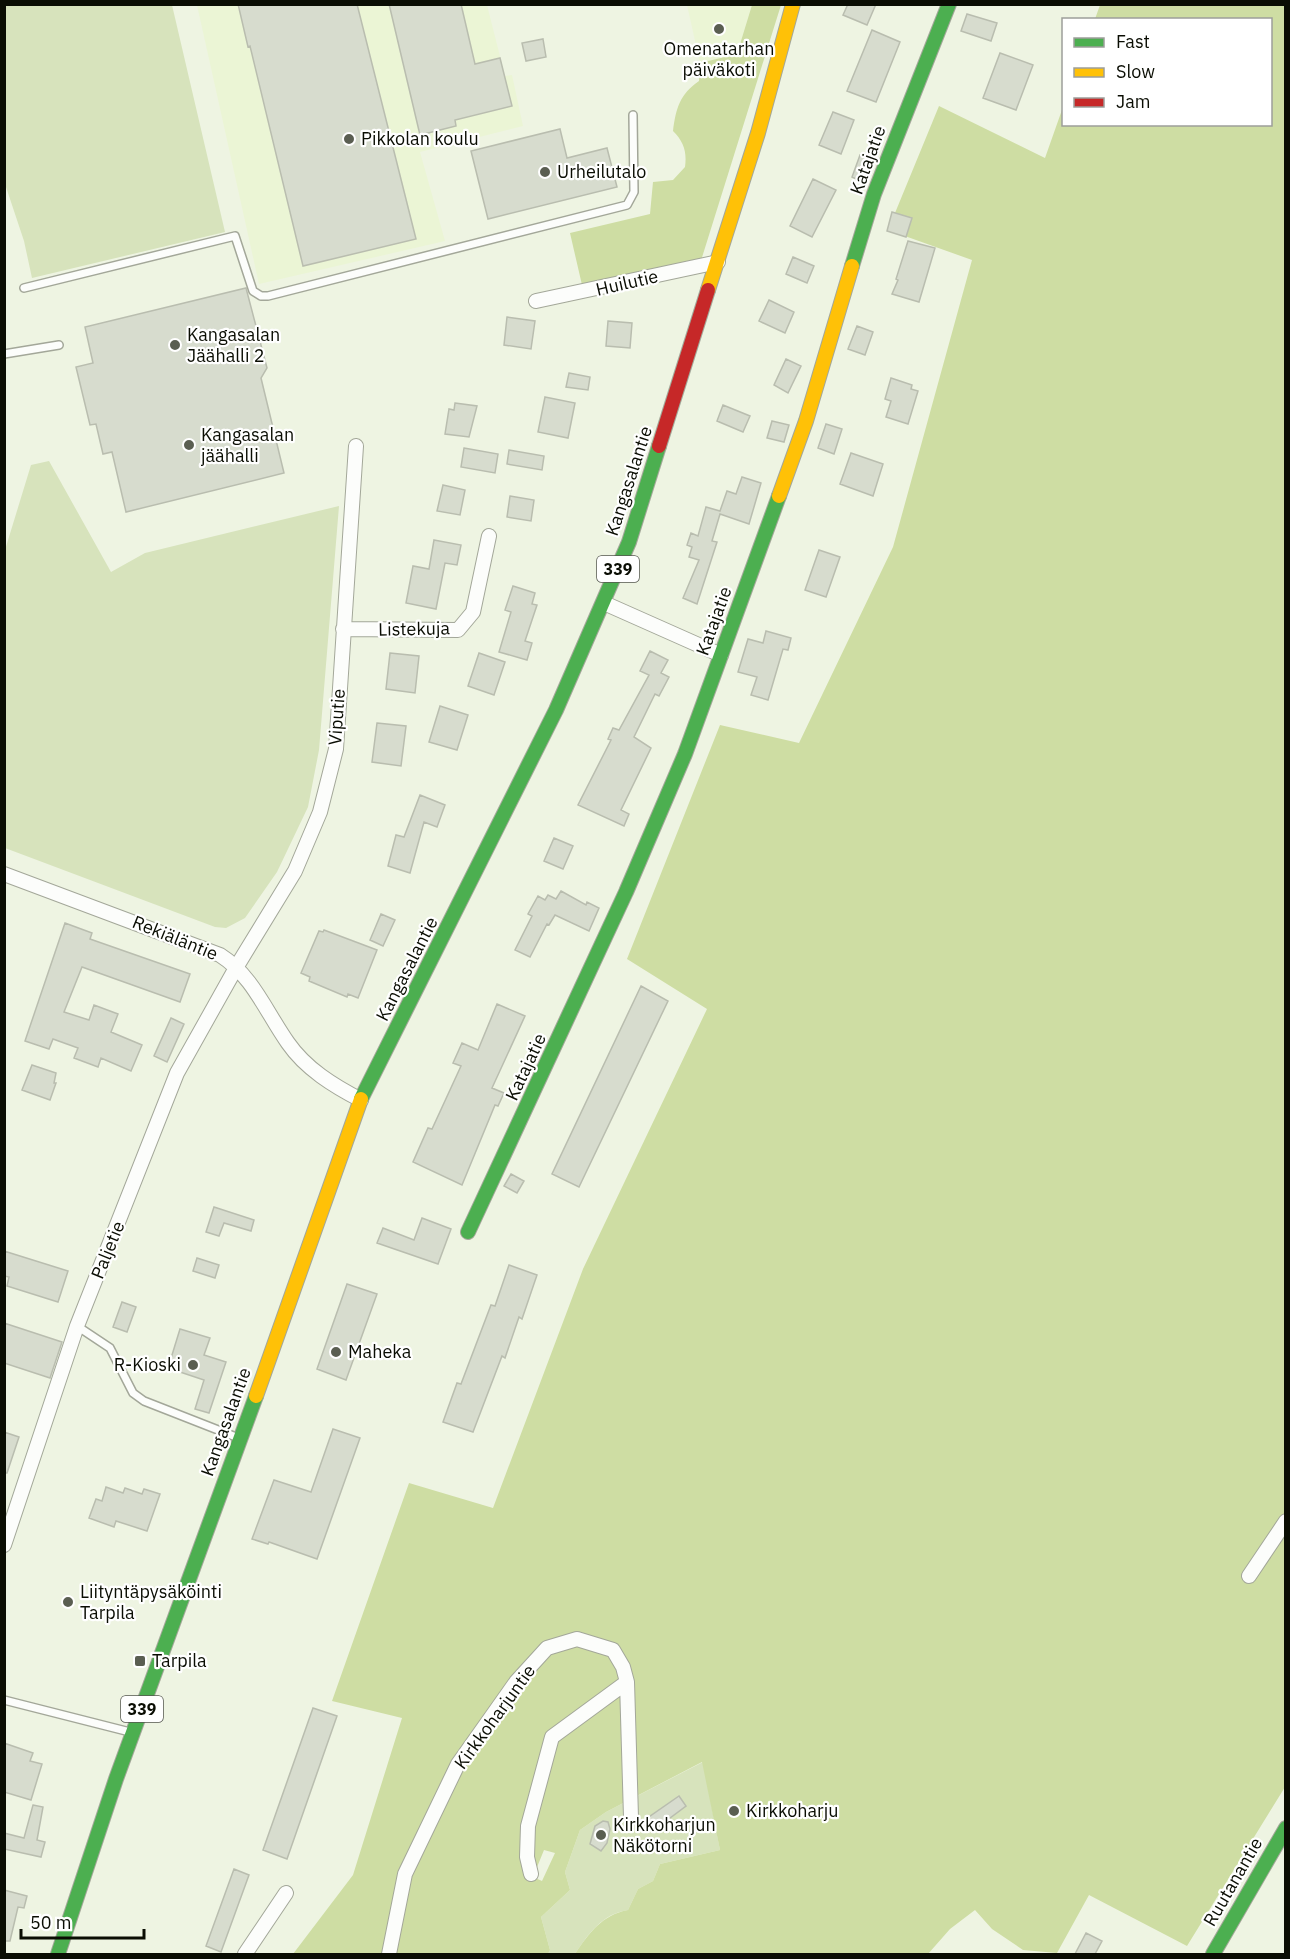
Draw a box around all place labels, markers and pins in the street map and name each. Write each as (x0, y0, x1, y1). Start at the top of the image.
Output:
marker: Omenatarhan päiväkoti (712, 22, 726, 36)
place label: Omenatarhan päiväkoti (664, 37, 774, 81)
place label: Pikkolan koulu (361, 127, 479, 150)
marker: Pikkolan koulu (342, 132, 356, 146)
place label: Urheilutalo (557, 160, 646, 183)
marker: Urheilutalo (538, 165, 552, 179)
place label: Kangasalan Jäähalli 2 (187, 323, 280, 367)
marker: Kangasalan Jäähalli 2 (168, 338, 182, 352)
place label: Kangasalan jäähalli (201, 423, 294, 467)
marker: Kangasalan jäähalli (182, 438, 196, 452)
place label: Maheka (348, 1340, 412, 1363)
marker: Maheka (329, 1345, 343, 1359)
place label: R-Kioski (114, 1353, 181, 1376)
marker: R-Kioski (186, 1358, 200, 1372)
place label: Liityntäpysäköinti Tarpila (80, 1580, 222, 1624)
marker: Liityntäpysäköinti Tarpila (61, 1595, 75, 1609)
place label: Tarpila (152, 1649, 207, 1672)
marker: Tarpila (133, 1654, 147, 1668)
place label: Kirkkoharju (746, 1799, 838, 1822)
marker: Kirkkoharju (727, 1804, 741, 1818)
place label: Kirkkoharjun Näkötorni (613, 1813, 716, 1857)
marker: Kirkkoharjun Näkötorni (594, 1828, 608, 1842)

